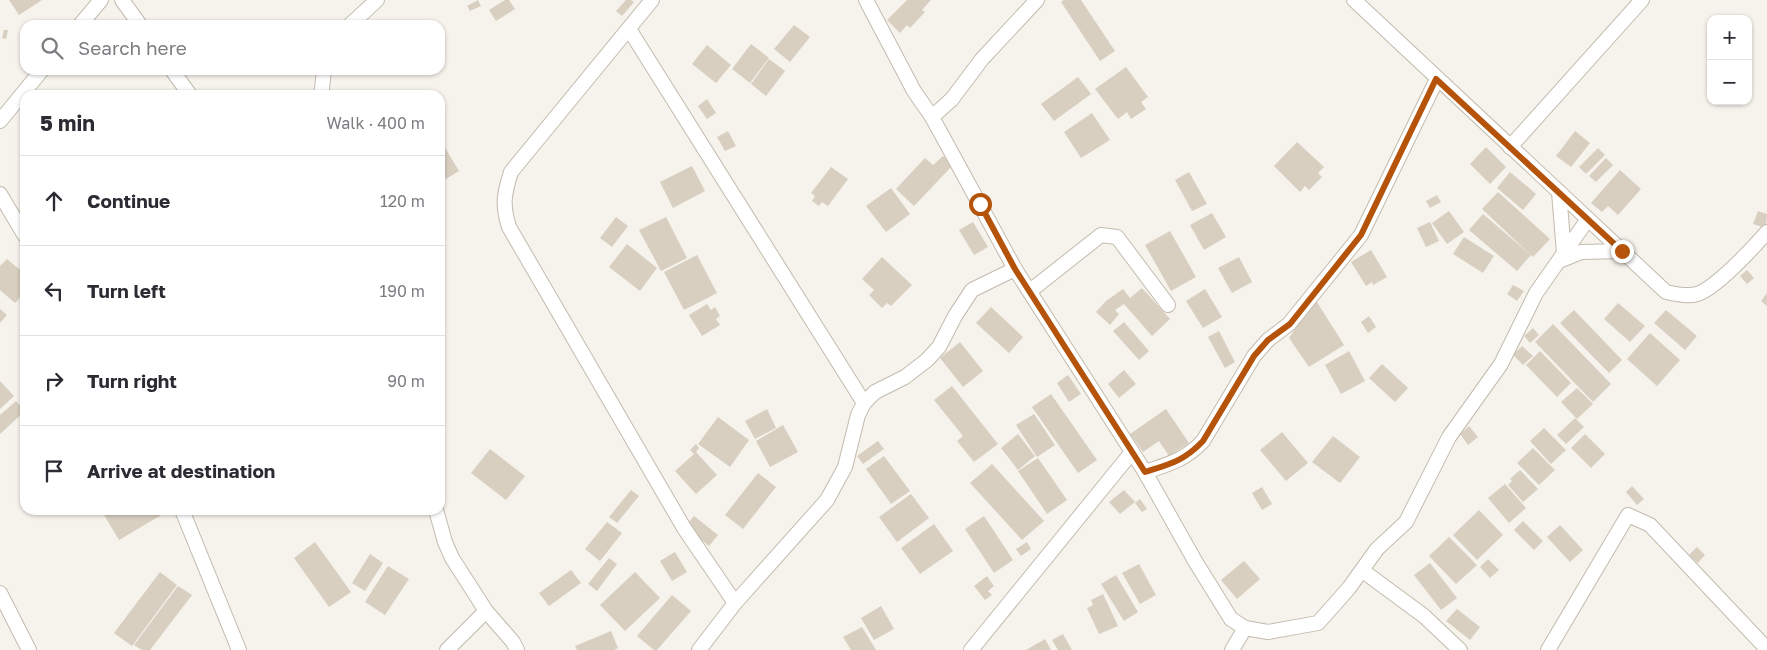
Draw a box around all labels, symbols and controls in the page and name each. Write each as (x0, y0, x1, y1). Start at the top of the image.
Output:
map controls (1707, 15, 1752, 105)
button: + (1707, 15, 1752, 60)
search box (20, 20, 445, 75)
icon: search (38, 34, 66, 62)
text: Search here (78, 36, 187, 59)
button: − (1707, 60, 1752, 105)
text: 5 min (40, 110, 95, 136)
text: Walk · 400 m (327, 113, 425, 133)
icon: ahead (40, 187, 68, 215)
text: Continue (87, 189, 170, 212)
text: 120 m (380, 191, 425, 211)
route start (969, 193, 992, 216)
route end (1611, 240, 1634, 263)
icon: left (40, 277, 68, 305)
text: Turn left (87, 279, 166, 302)
text: 190 m (379, 281, 425, 301)
icon: right (40, 367, 68, 395)
text: Turn right (87, 369, 177, 392)
text: 90 m (387, 371, 425, 391)
icon: arrive (40, 457, 68, 485)
text: Arrive at destination (87, 459, 275, 482)

